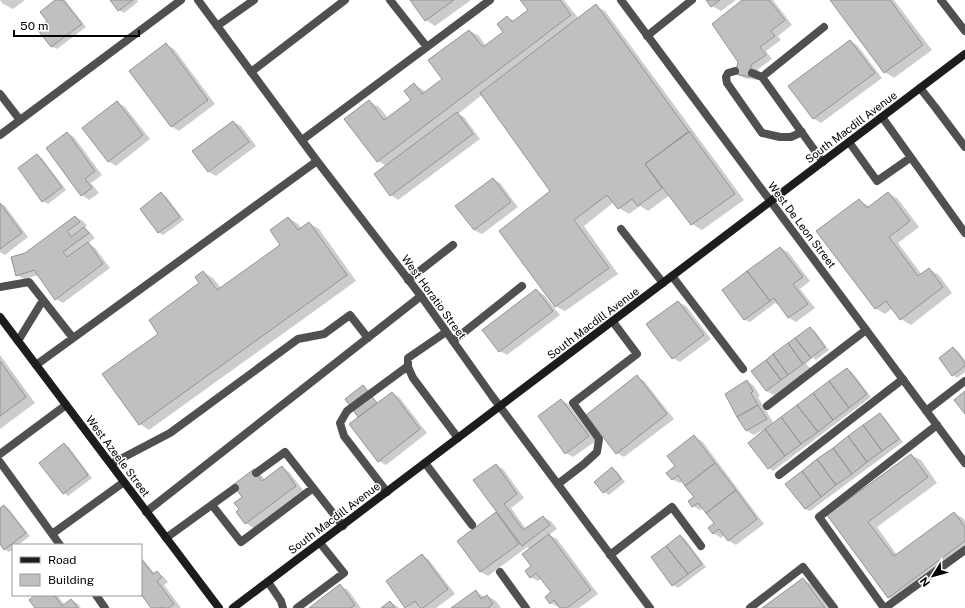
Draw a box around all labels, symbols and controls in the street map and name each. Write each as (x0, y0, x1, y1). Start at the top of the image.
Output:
scale bar (14, 12, 139, 38)
text: 50 m (20, 19, 48, 33)
street label: South Macdill Avenue (803, 89, 899, 165)
street label: West De Leon Street (766, 180, 838, 270)
street label: West Horatio Street (399, 253, 469, 341)
street label: South Macdill Avenue (545, 285, 641, 361)
street label: West Azeele Street (84, 413, 152, 499)
street label: South Macdill Avenue (286, 480, 382, 556)
legend (12, 544, 142, 596)
text: Road (48, 553, 76, 567)
north arrow (913, 556, 953, 596)
text: Building (48, 573, 94, 587)
text: N (918, 575, 932, 589)

